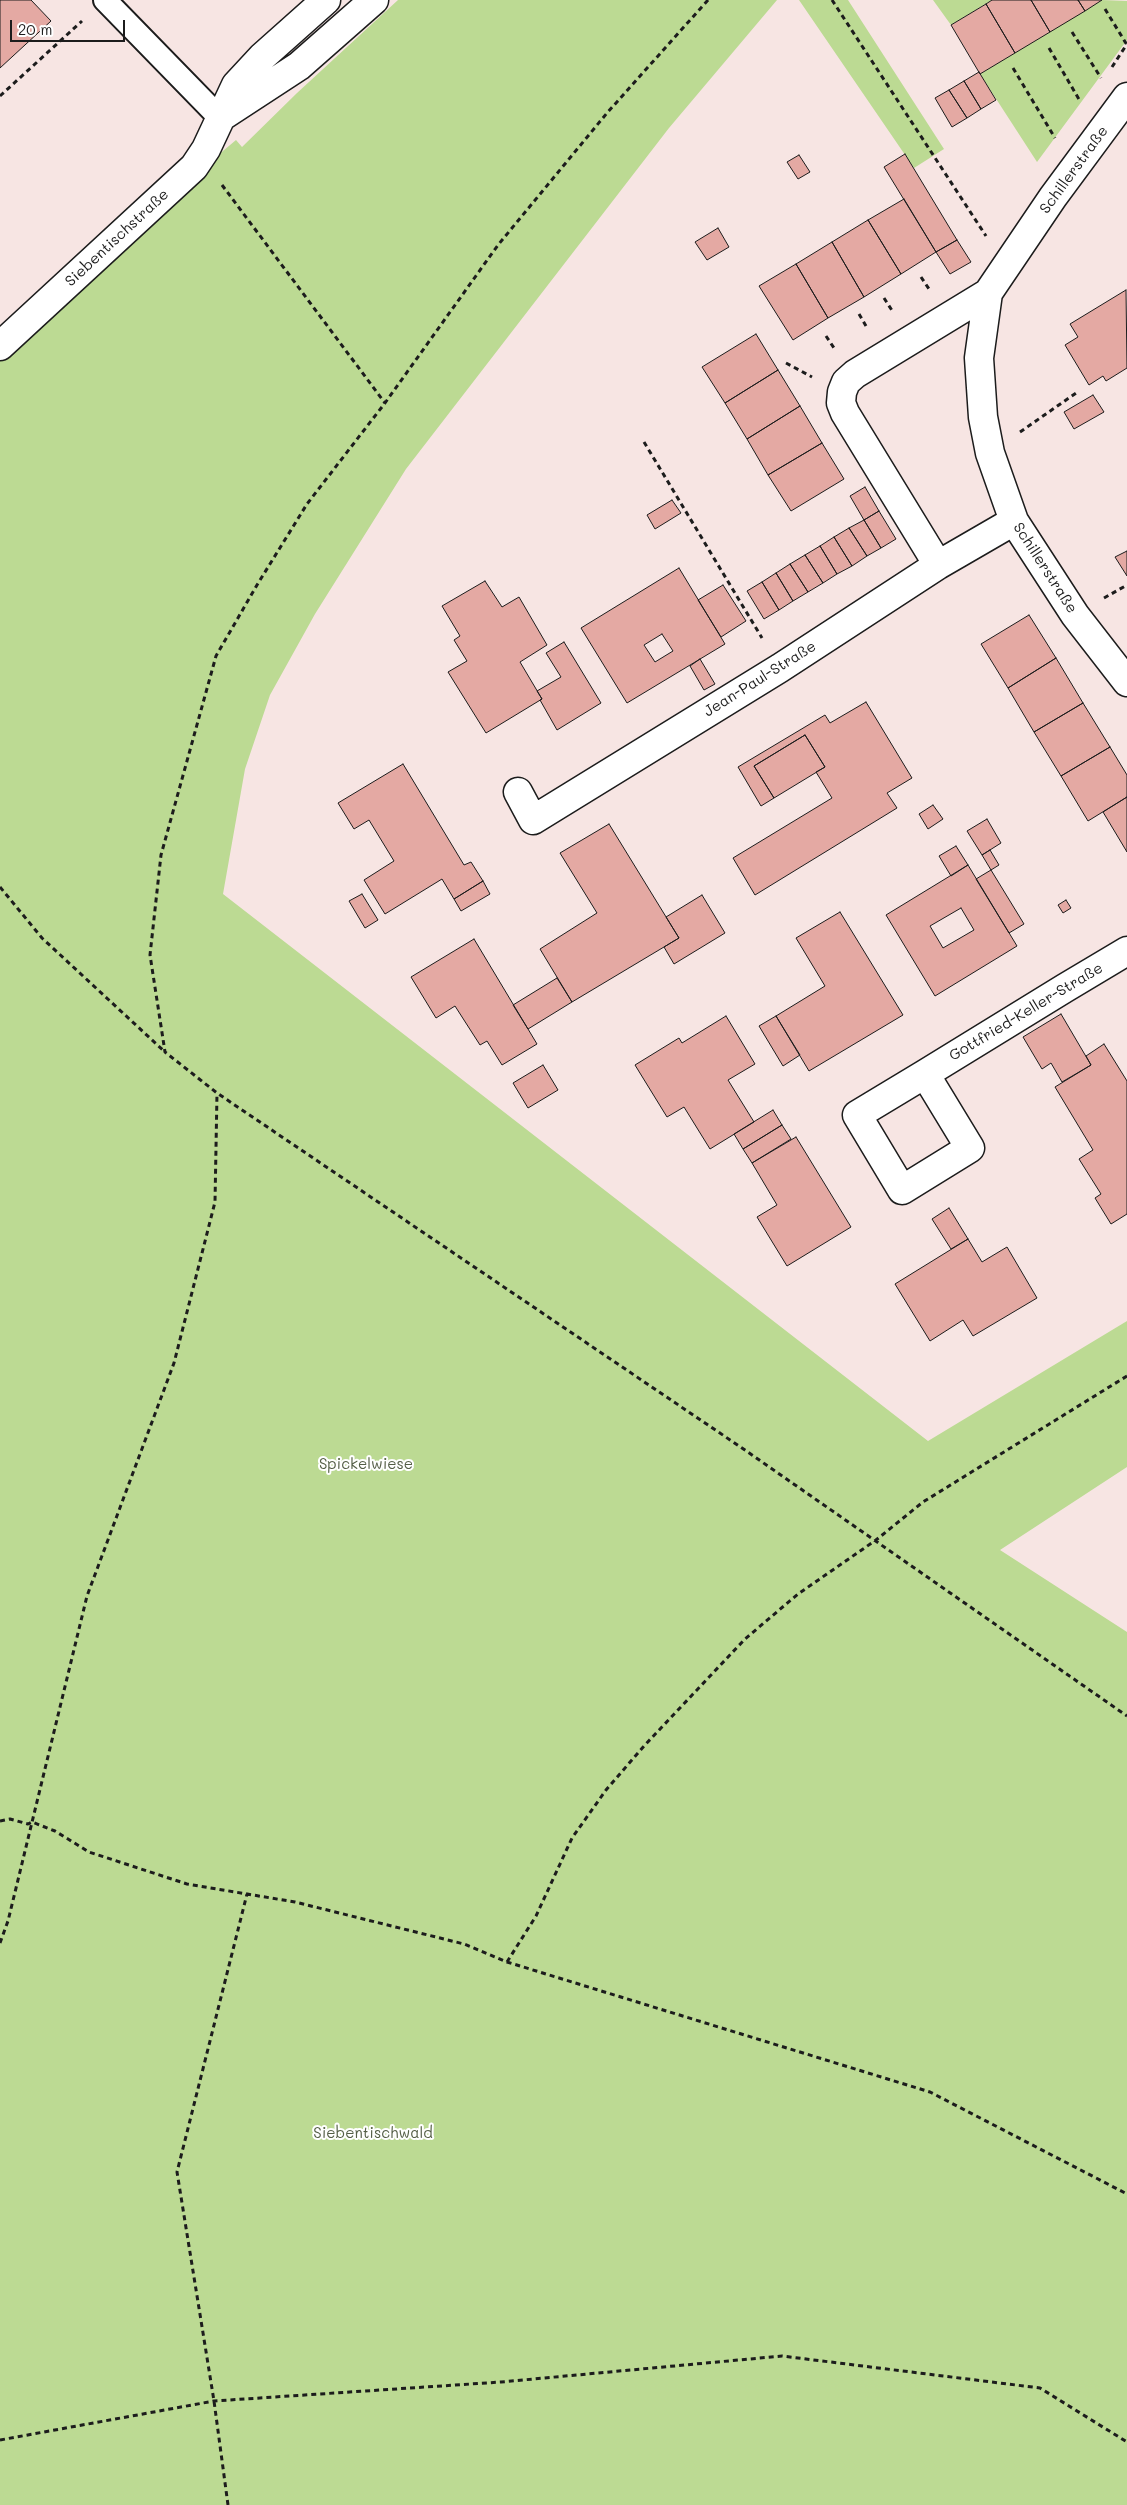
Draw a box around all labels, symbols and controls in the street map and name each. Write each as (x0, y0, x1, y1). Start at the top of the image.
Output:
scale bar (12, 10, 128, 42)
text: 20 m (18, 19, 52, 39)
street label: Schillerstraße (1036, 123, 1112, 217)
street label: Siebentischstraße (62, 185, 172, 291)
street label: Schillerstraße (1009, 519, 1081, 617)
street label: Jean-Paul-Straße (701, 637, 819, 721)
street label: Gottfried-Keller-Straße (946, 959, 1106, 1065)
park label: Spickelwiese (319, 1455, 413, 1473)
park label: Siebentischwald (313, 2124, 433, 2142)

